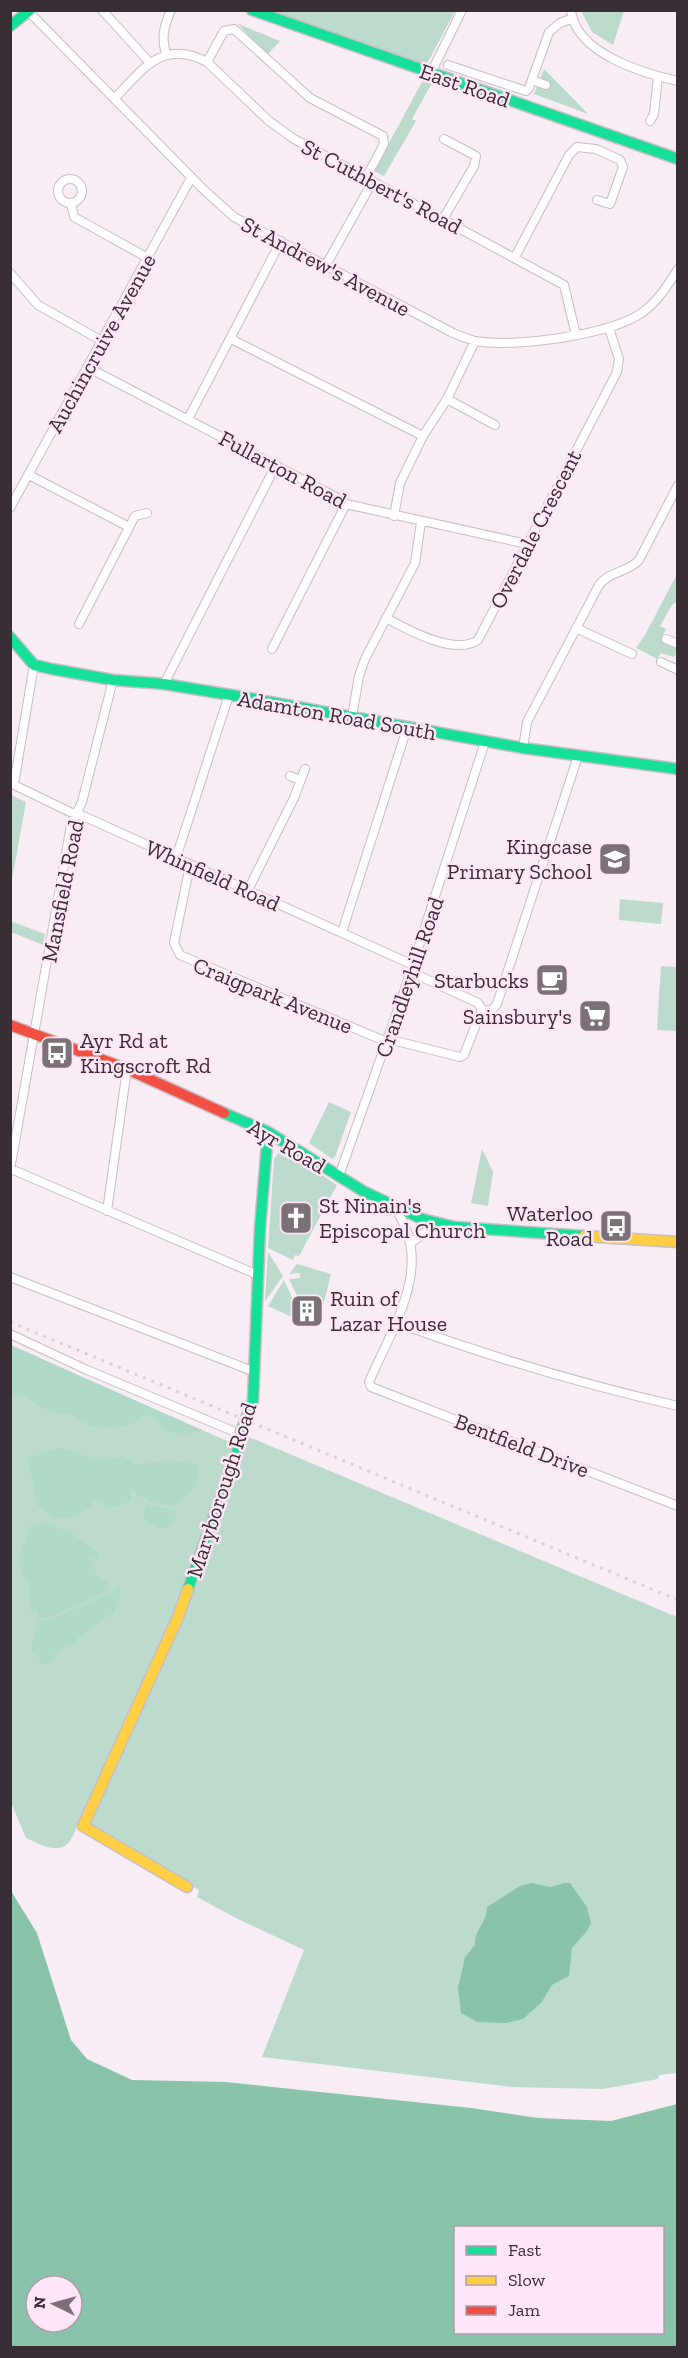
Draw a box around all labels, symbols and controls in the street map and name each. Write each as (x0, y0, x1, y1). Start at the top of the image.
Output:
street label: East Road (416, 57, 514, 113)
street label: St Cuthbert's Road (297, 133, 466, 240)
street label: St Andrew's Avenue (237, 211, 415, 322)
street label: Auchincruive Avenue (41, 249, 162, 437)
street label: Fullarton Road (214, 425, 351, 514)
street label: Overdale Crescent (484, 444, 588, 613)
street label: Adamton Road South (236, 685, 439, 746)
street label: Mansfield Road (35, 817, 90, 965)
place label: Kingcase Primary School (447, 833, 592, 885)
street label: Whinfield Road (141, 834, 284, 917)
school or university icon: Kingcase Primary School (597, 841, 633, 877)
street label: Crandleyhill Road (369, 893, 450, 1061)
street label: Craigpark Avenue (189, 951, 356, 1040)
cafe icon: Starbucks (534, 962, 570, 998)
place label: Starbucks (434, 967, 529, 994)
supermarket icon: Sainsbury's (577, 998, 613, 1034)
place label: Sainsbury's (463, 1003, 572, 1030)
place label: Ayr Rd at Kingscroft Rd (80, 1027, 211, 1079)
bus stop icon: Ayr Rd at Kingscroft Rd (39, 1035, 75, 1071)
street label: Ayr Road (243, 1113, 331, 1180)
place label: St Ninain's Episcopal Church (319, 1192, 486, 1244)
church icon: St Ninain's Episcopal Church (278, 1200, 314, 1236)
place label: Waterloo Road (507, 1200, 593, 1252)
bus stop icon: Waterloo Road (598, 1208, 634, 1244)
place label: Ruin of Lazar House (330, 1285, 447, 1337)
building icon: Ruin of Lazar House (289, 1293, 325, 1329)
street label: Maryborough Road (180, 1399, 263, 1581)
street label: Bentfield Drive (451, 1407, 593, 1484)
legend (454, 2226, 664, 2334)
text: Fast (508, 2239, 541, 2261)
text: Slow (508, 2269, 545, 2291)
north arrow (24, 2274, 84, 2334)
text: N (30, 2296, 50, 2310)
text: Jam (508, 2299, 540, 2321)

